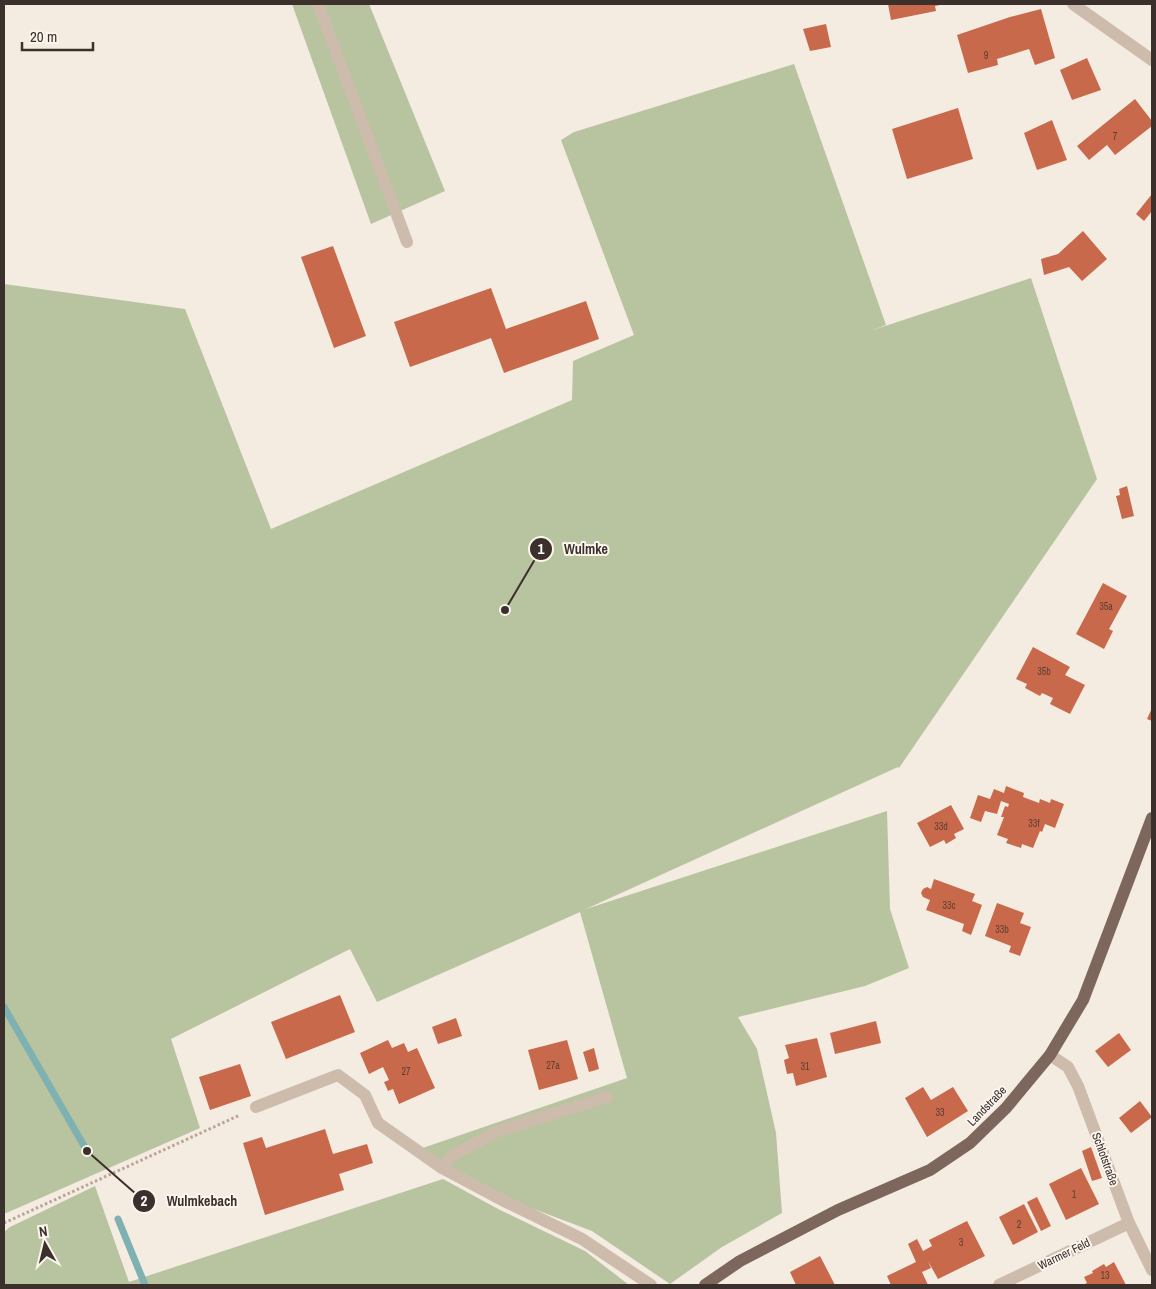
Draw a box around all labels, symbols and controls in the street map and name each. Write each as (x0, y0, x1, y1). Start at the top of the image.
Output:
scale bar (22, 20, 94, 52)
text: 20 m (30, 26, 57, 47)
house number: 9 (984, 49, 989, 62)
house number: 7 (1113, 130, 1118, 143)
callout: Wulmke (529, 534, 618, 563)
text: 1 (538, 538, 545, 559)
text: Wulmke (564, 540, 608, 558)
house number: 35a (1099, 600, 1113, 613)
house number: 35b (1037, 665, 1051, 678)
house number: 33f (1028, 817, 1040, 830)
house number: 33d (934, 820, 948, 833)
house number: 33c (942, 899, 956, 912)
house number: 33b (995, 923, 1009, 936)
house number: 27a (546, 1059, 560, 1072)
house number: 31 (800, 1060, 810, 1073)
house number: 27 (401, 1065, 411, 1078)
street label: Landstraße (964, 1083, 1010, 1129)
house number: 33 (935, 1106, 945, 1119)
street label: Schlotstraße (1088, 1130, 1122, 1188)
callout: Wulmkebach (132, 1187, 248, 1216)
house number: 1 (1072, 1188, 1077, 1201)
text: 2 (141, 1190, 148, 1211)
text: Wulmkebach (167, 1192, 237, 1210)
house number: 2 (1017, 1218, 1022, 1231)
north arrow (20, 1219, 70, 1269)
text: N (38, 1222, 49, 1241)
street label: Warmer Feld (1035, 1235, 1093, 1273)
house number: 3 (959, 1236, 964, 1249)
house number: 13 (1100, 1269, 1110, 1282)

